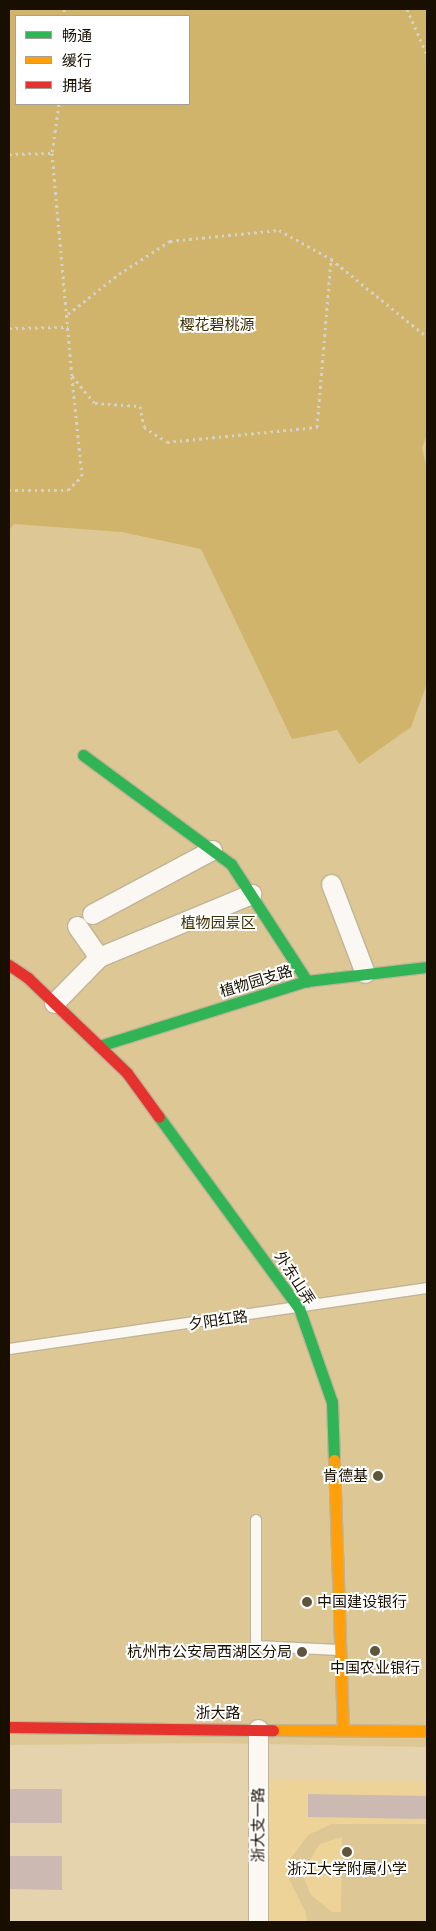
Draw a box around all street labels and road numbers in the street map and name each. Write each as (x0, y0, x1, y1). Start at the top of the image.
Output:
street label: 植物园支路 (218, 961, 294, 1001)
street label: 外东山弄 (271, 1248, 319, 1308)
street label: 夕阳红路 (187, 1307, 249, 1333)
street label: 浙大路 (196, 1704, 240, 1722)
street label: 浙大支一路 (249, 1788, 267, 1862)

